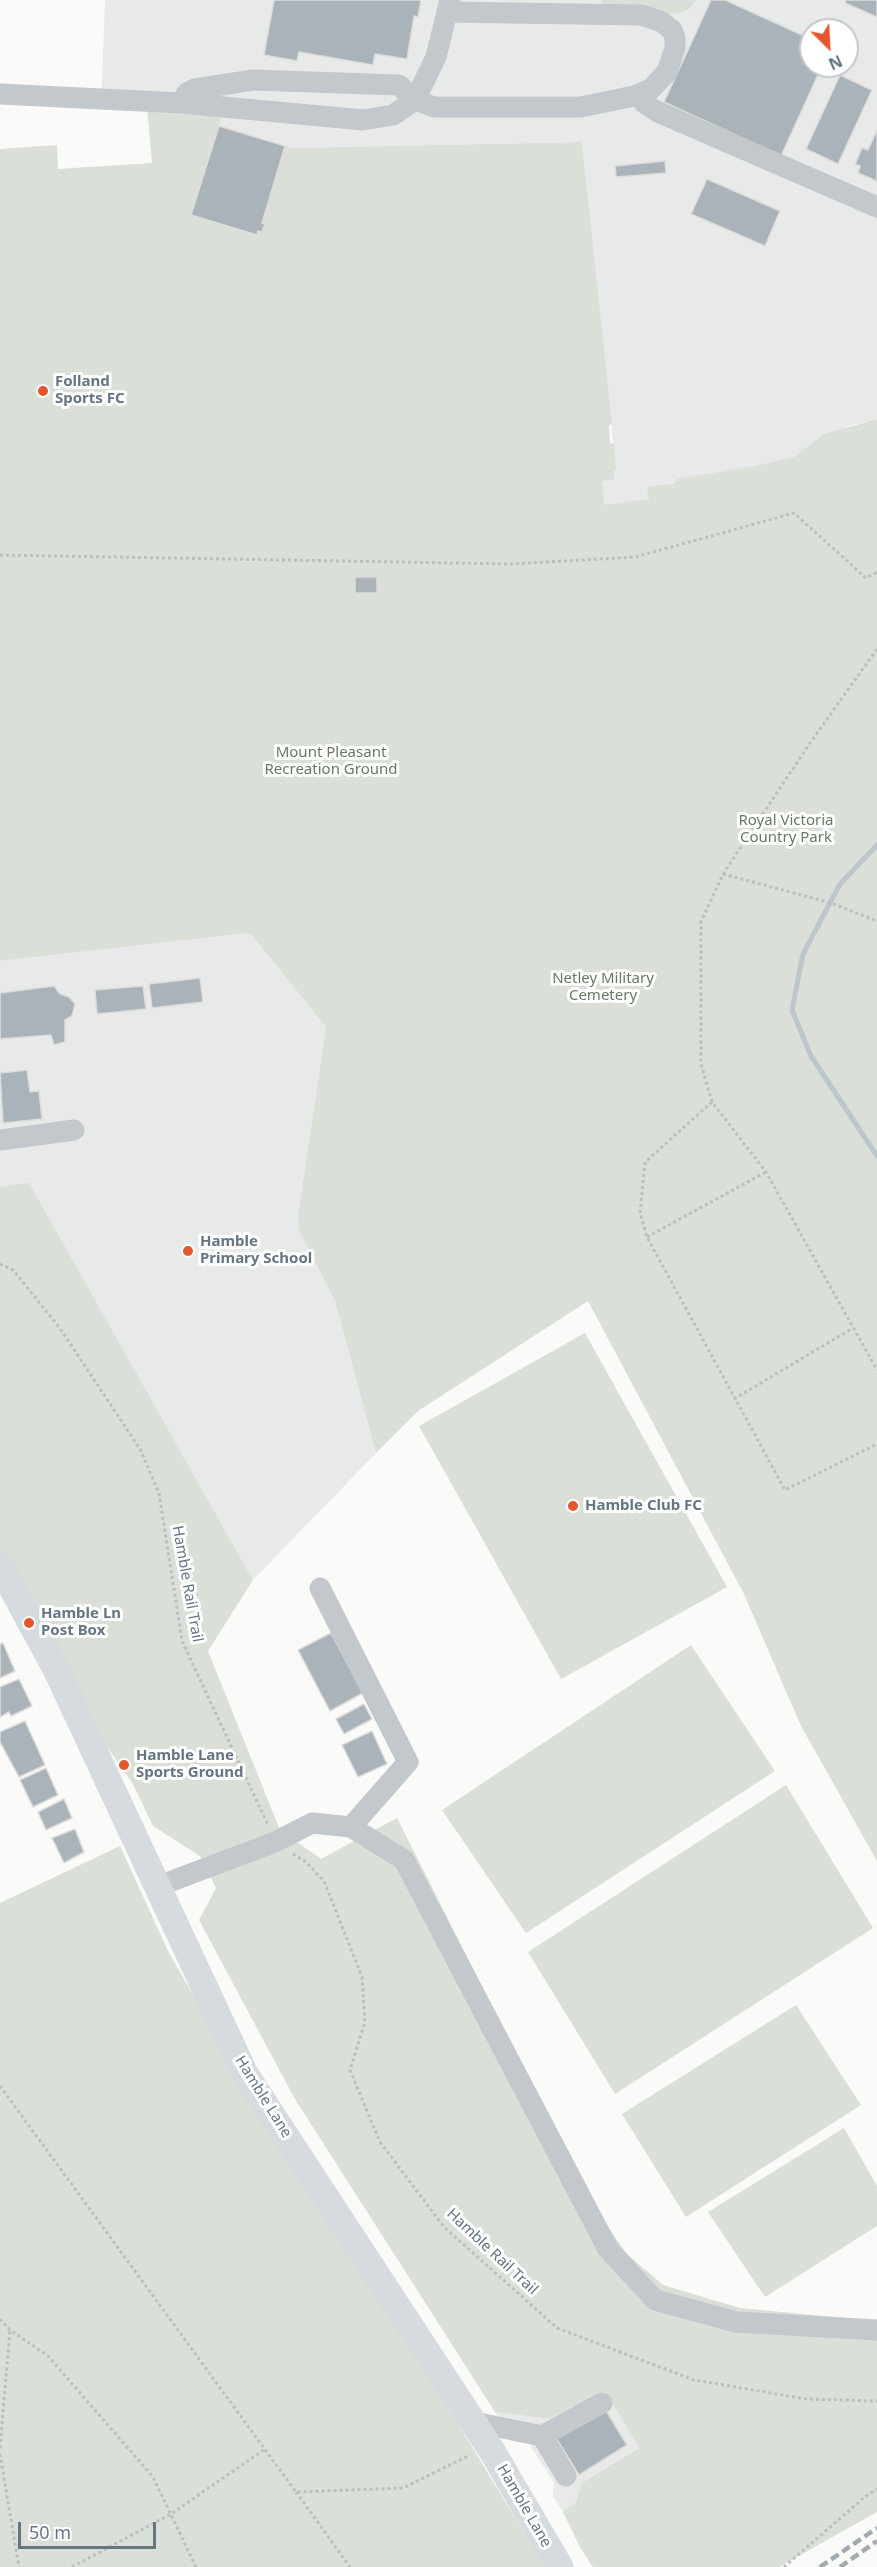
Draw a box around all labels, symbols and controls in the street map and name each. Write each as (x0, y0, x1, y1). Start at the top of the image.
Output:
north arrow (799, 18, 859, 78)
text: N (825, 50, 846, 75)
place label: Folland Sports FC (55, 373, 125, 408)
marker: Folland Sports FC (36, 384, 50, 398)
park label: Mount Pleasant Recreation Ground (265, 744, 397, 779)
park label: Royal Victoria Country Park (739, 812, 833, 847)
park label: Netley Military Cemetery (552, 970, 654, 1005)
place label: Hamble Primary School (200, 1233, 312, 1268)
marker: Hamble Primary School (181, 1244, 195, 1258)
place label: Hamble Club FC (585, 1497, 702, 1515)
marker: Hamble Club FC (566, 1499, 580, 1513)
street label: Hamble Rail Trail (168, 1524, 206, 1644)
place label: Hamble Ln Post Box (41, 1605, 121, 1640)
marker: Hamble Ln Post Box (22, 1616, 36, 1630)
place label: Hamble Lane Sports Ground (136, 1747, 243, 1782)
marker: Hamble Lane Sports Ground (117, 1758, 131, 1772)
street label: Hamble Lane (231, 2053, 295, 2141)
street label: Hamble Rail Trail (443, 2205, 541, 2299)
street label: Hamble Lane (493, 2461, 555, 2551)
scale bar (21, 2510, 159, 2548)
text: 50 m (29, 2520, 71, 2544)

